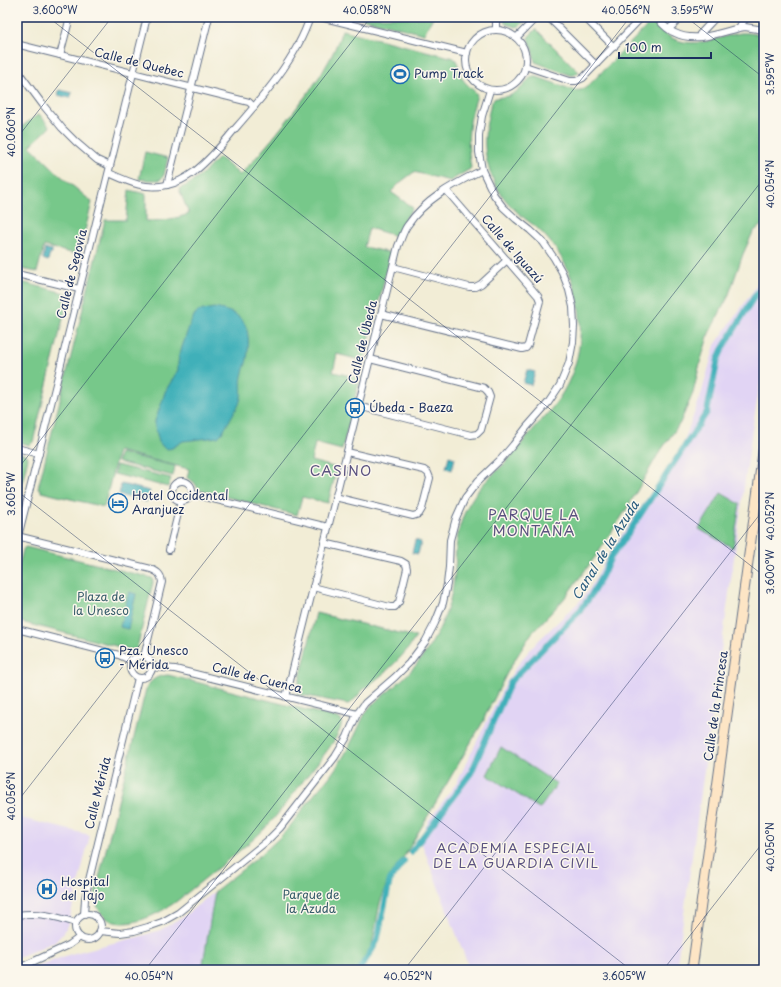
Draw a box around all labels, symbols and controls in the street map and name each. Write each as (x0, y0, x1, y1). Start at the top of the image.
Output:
text: 3.600°W (33, 2, 78, 17)
text: 40.058°N (343, 2, 391, 17)
text: 40.056°N (602, 2, 651, 17)
text: 3.595°W (671, 2, 714, 17)
scale bar (619, 34, 711, 60)
text: 100 m (625, 38, 662, 56)
street label: Calle de Quebec (93, 42, 186, 82)
text: 3.595°W (762, 52, 777, 95)
sports icon: Pump Track (389, 63, 411, 85)
place label: Pump Track (414, 64, 484, 82)
text: 40.060°N (3, 107, 18, 157)
text: 40.054°N (762, 160, 777, 208)
street label: Calle de Iguazú (478, 210, 548, 287)
street label: Calle de Segovia (51, 226, 91, 321)
street label: Calle de Úbeda (343, 297, 381, 386)
bus stop icon: Úbeda - Baeza (344, 397, 366, 419)
place label: Úbeda - Baeza (369, 398, 454, 416)
district label: CASINO (310, 460, 372, 481)
text: 3.605°W (3, 471, 18, 516)
place label: Hotel Occidental Aranjuez (132, 486, 228, 518)
text: 40.052°N (762, 491, 777, 540)
hotel icon: Hotel Occidental Aranjuez (107, 492, 129, 514)
water label: Canal de la Azuda (566, 496, 643, 603)
district label: PARQUE LA MONTAÑA (488, 504, 580, 541)
text: 3.600°W (762, 549, 777, 594)
park label: Plaza de la Unesco (73, 587, 129, 619)
place label: Pza. Unesco - Mérida (119, 641, 189, 673)
bus stop icon: Pza. Unesco - Mérida (94, 647, 116, 669)
street label: Calle de la Princesa (698, 649, 732, 762)
street label: Calle de Cuenca (210, 657, 305, 697)
street label: Calle Mérida (79, 754, 115, 831)
text: 40.056°N (3, 771, 18, 820)
text: 40.050°N (762, 822, 777, 872)
district label: ACADEMIA ESPECIAL DE LA GUARDIA CIVIL (433, 838, 599, 872)
place label: Hospital del Tajo (61, 872, 109, 904)
hospital icon: Hospital del Tajo (36, 878, 58, 900)
park label: Parque de la Azuda (283, 885, 340, 917)
text: 40.054°N (125, 968, 173, 983)
text: 40.052°N (384, 968, 433, 983)
text: 3.605°W (602, 968, 647, 983)

